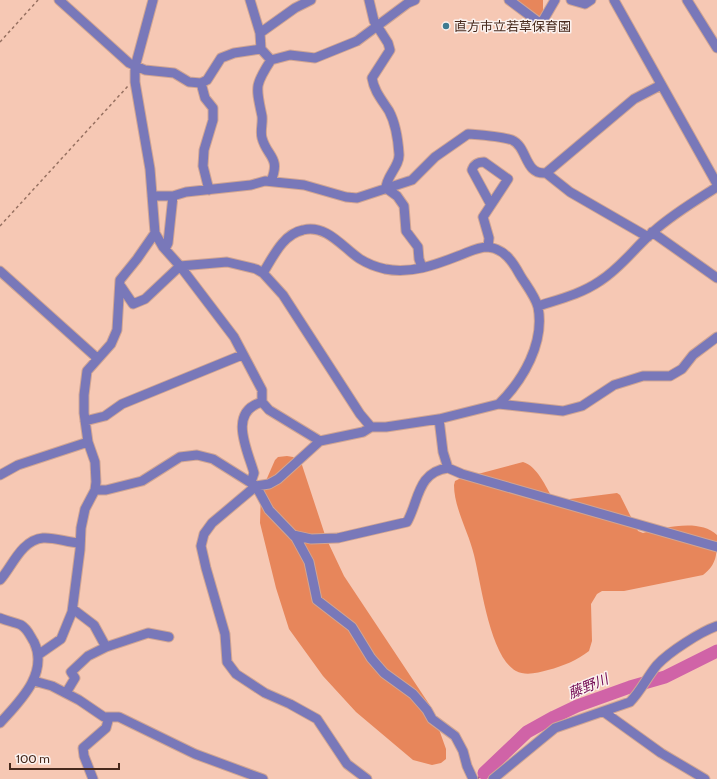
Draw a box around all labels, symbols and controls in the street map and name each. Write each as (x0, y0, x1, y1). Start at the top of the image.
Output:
place label: 直方市立若草保育園 (454, 18, 571, 34)
marker: 直方市立若草保育園 (441, 21, 451, 31)
water label: 藤野川 (565, 669, 613, 702)
scale bar (10, 745, 119, 771)
text: 100 m (16, 751, 50, 766)

